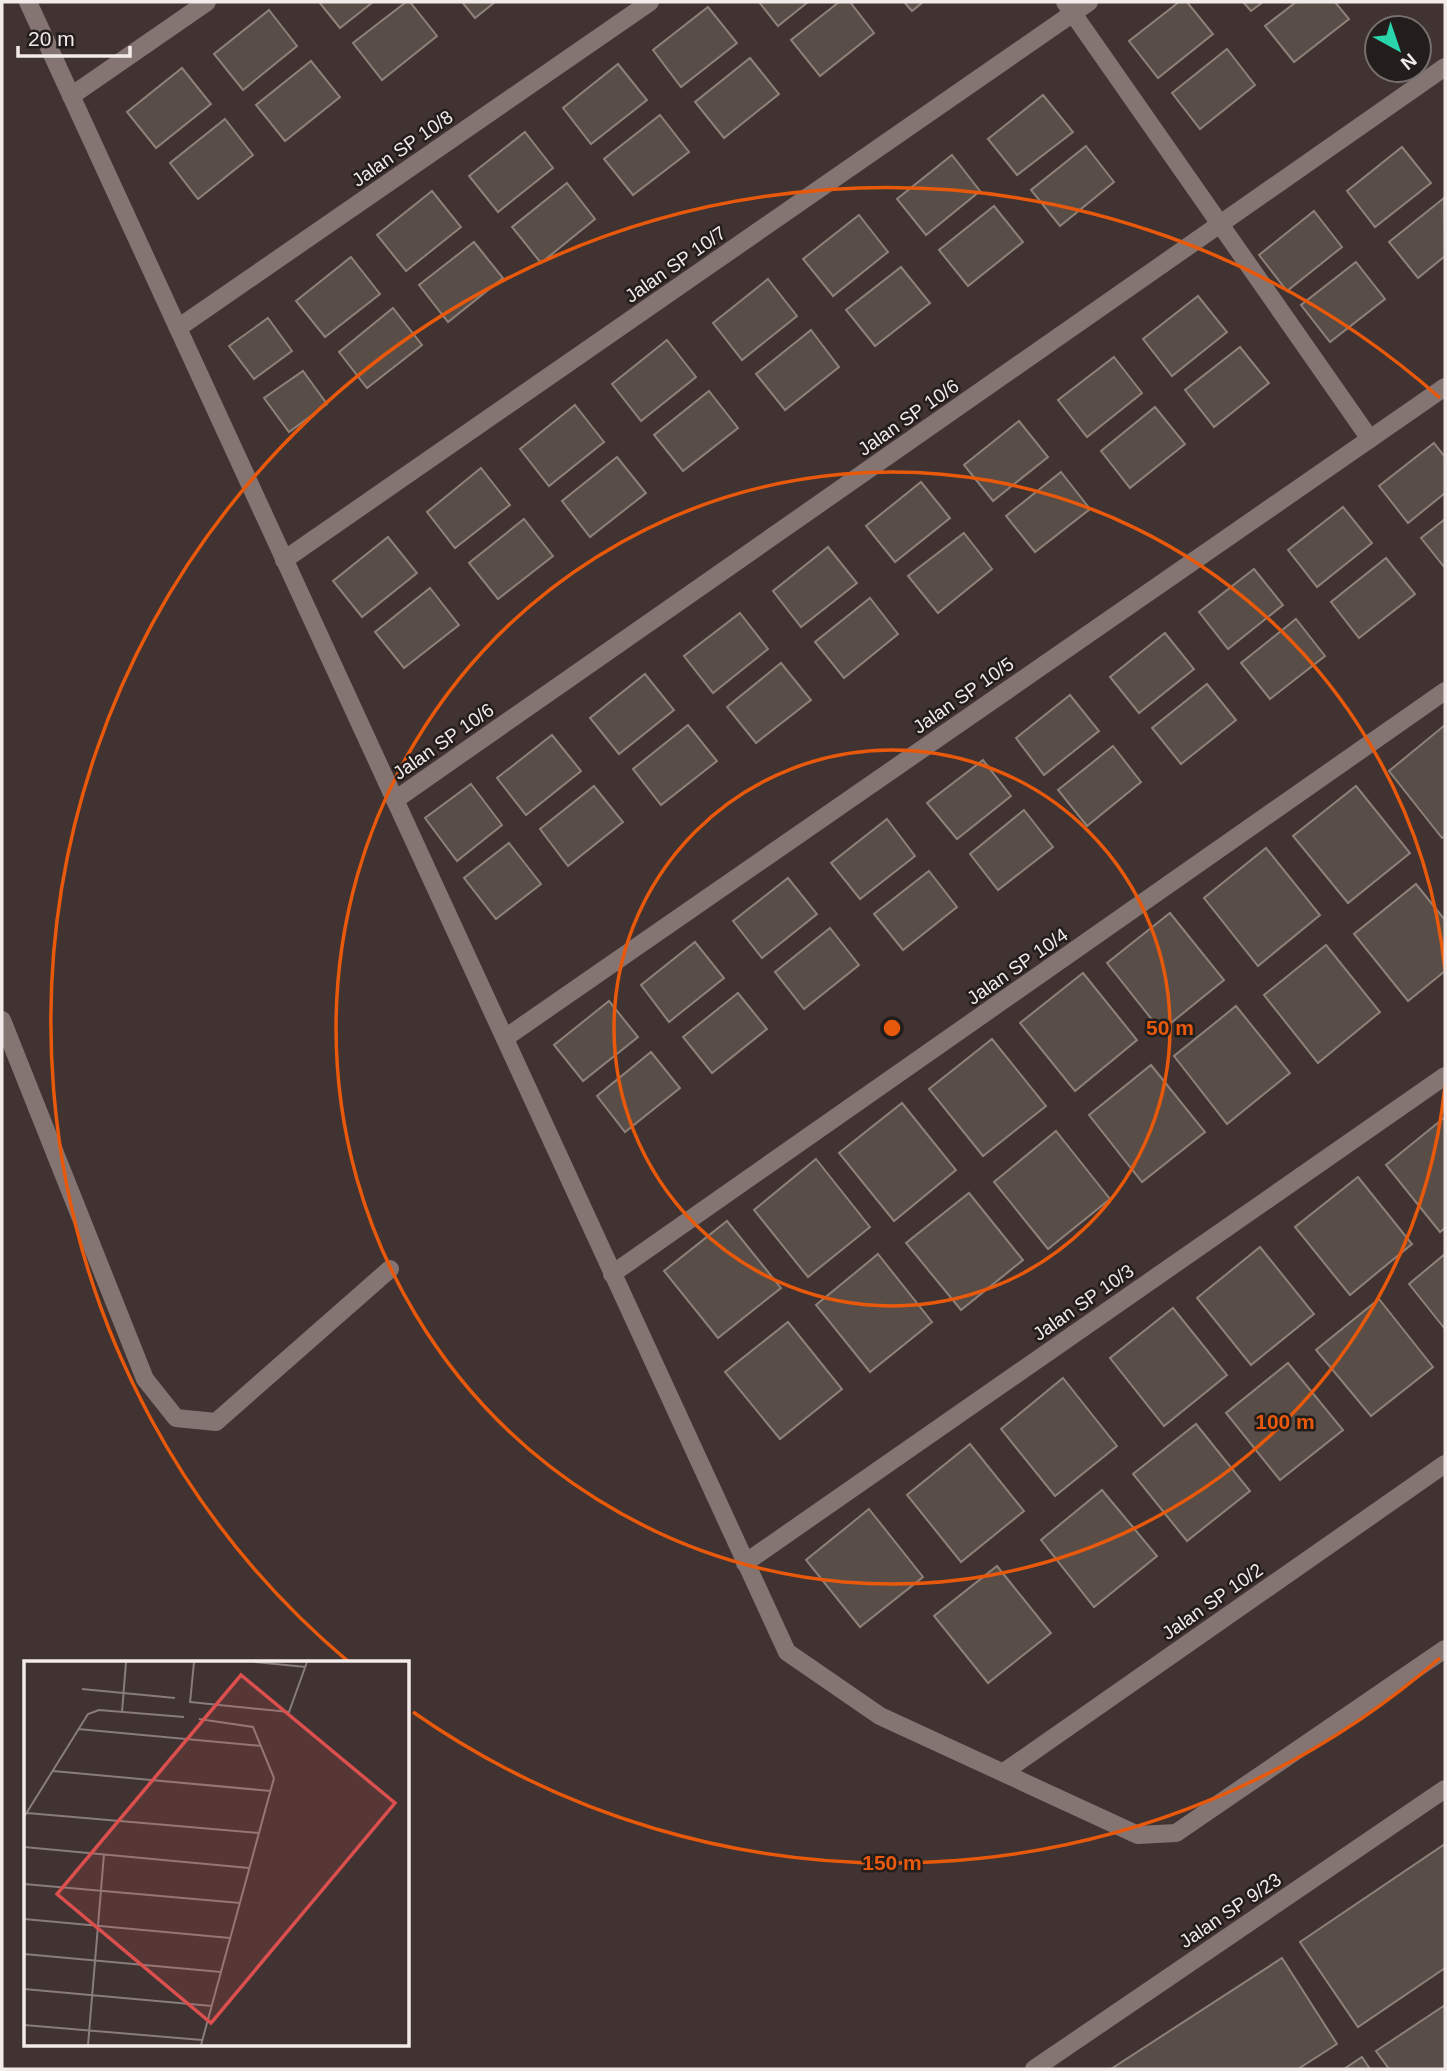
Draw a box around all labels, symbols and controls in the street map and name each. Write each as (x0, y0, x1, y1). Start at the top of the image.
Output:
scale bar (18, 14, 130, 58)
north arrow (1363, 14, 1433, 84)
text: 20 m (28, 27, 75, 50)
text: N (1397, 49, 1421, 74)
street label: Jalan SP 10/8 (348, 106, 457, 191)
street label: Jalan SP 10/7 (621, 222, 730, 307)
street label: Jalan SP 10/6 (854, 375, 963, 460)
street label: Jalan SP 10/5 (909, 653, 1018, 738)
street label: Jalan SP 10/6 (389, 699, 498, 784)
street label: Jalan SP 10/4 (963, 924, 1072, 1009)
centre of rings (880, 1016, 904, 1040)
text: 50 m (1146, 1016, 1194, 1039)
street label: Jalan SP 10/3 (1029, 1260, 1138, 1345)
text: 100 m (1255, 1410, 1315, 1433)
street label: Jalan SP 10/2 (1158, 1559, 1267, 1644)
inset map (24, 1661, 410, 2046)
text: 150 m (862, 1851, 922, 1874)
street label: Jalan SP 9/23 (1176, 1869, 1285, 1952)

